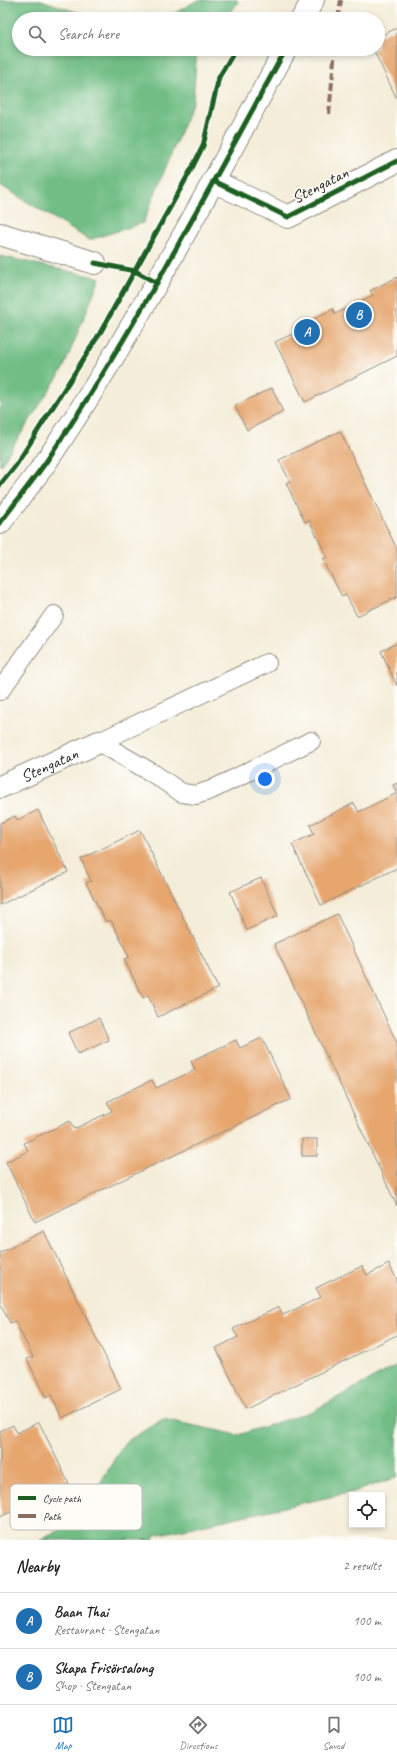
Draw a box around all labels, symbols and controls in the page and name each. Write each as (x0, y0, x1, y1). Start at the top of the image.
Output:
search box (12, 12, 385, 56)
icon: search (26, 23, 48, 45)
text: Search here (58, 25, 119, 44)
street label: Stengatan (288, 162, 352, 208)
pin: B (346, 300, 372, 330)
pin: A (294, 317, 320, 347)
street label: Stengatan (17, 742, 81, 787)
your location (255, 769, 275, 789)
legend (10, 1484, 142, 1530)
text: Cycle path (43, 1491, 82, 1505)
map controls (349, 1492, 385, 1528)
button: locate (349, 1492, 385, 1528)
text: Path (43, 1509, 62, 1523)
text: Nearby (16, 1556, 59, 1577)
text: 2 results (343, 1558, 381, 1574)
text: Baan Thai (54, 1603, 108, 1622)
text: A (26, 1613, 32, 1629)
text: 100 m (353, 1613, 381, 1629)
text: Restaurant · Stengatan (54, 1622, 159, 1638)
text: Skapa Frisörsalong (54, 1659, 153, 1678)
text: B (26, 1669, 32, 1685)
text: 100 m (353, 1669, 381, 1685)
text: Shop · Stengatan (54, 1678, 131, 1694)
tab: Map (52, 1714, 74, 1752)
tab: Directions (179, 1714, 218, 1752)
tab: Saved (323, 1714, 345, 1752)

